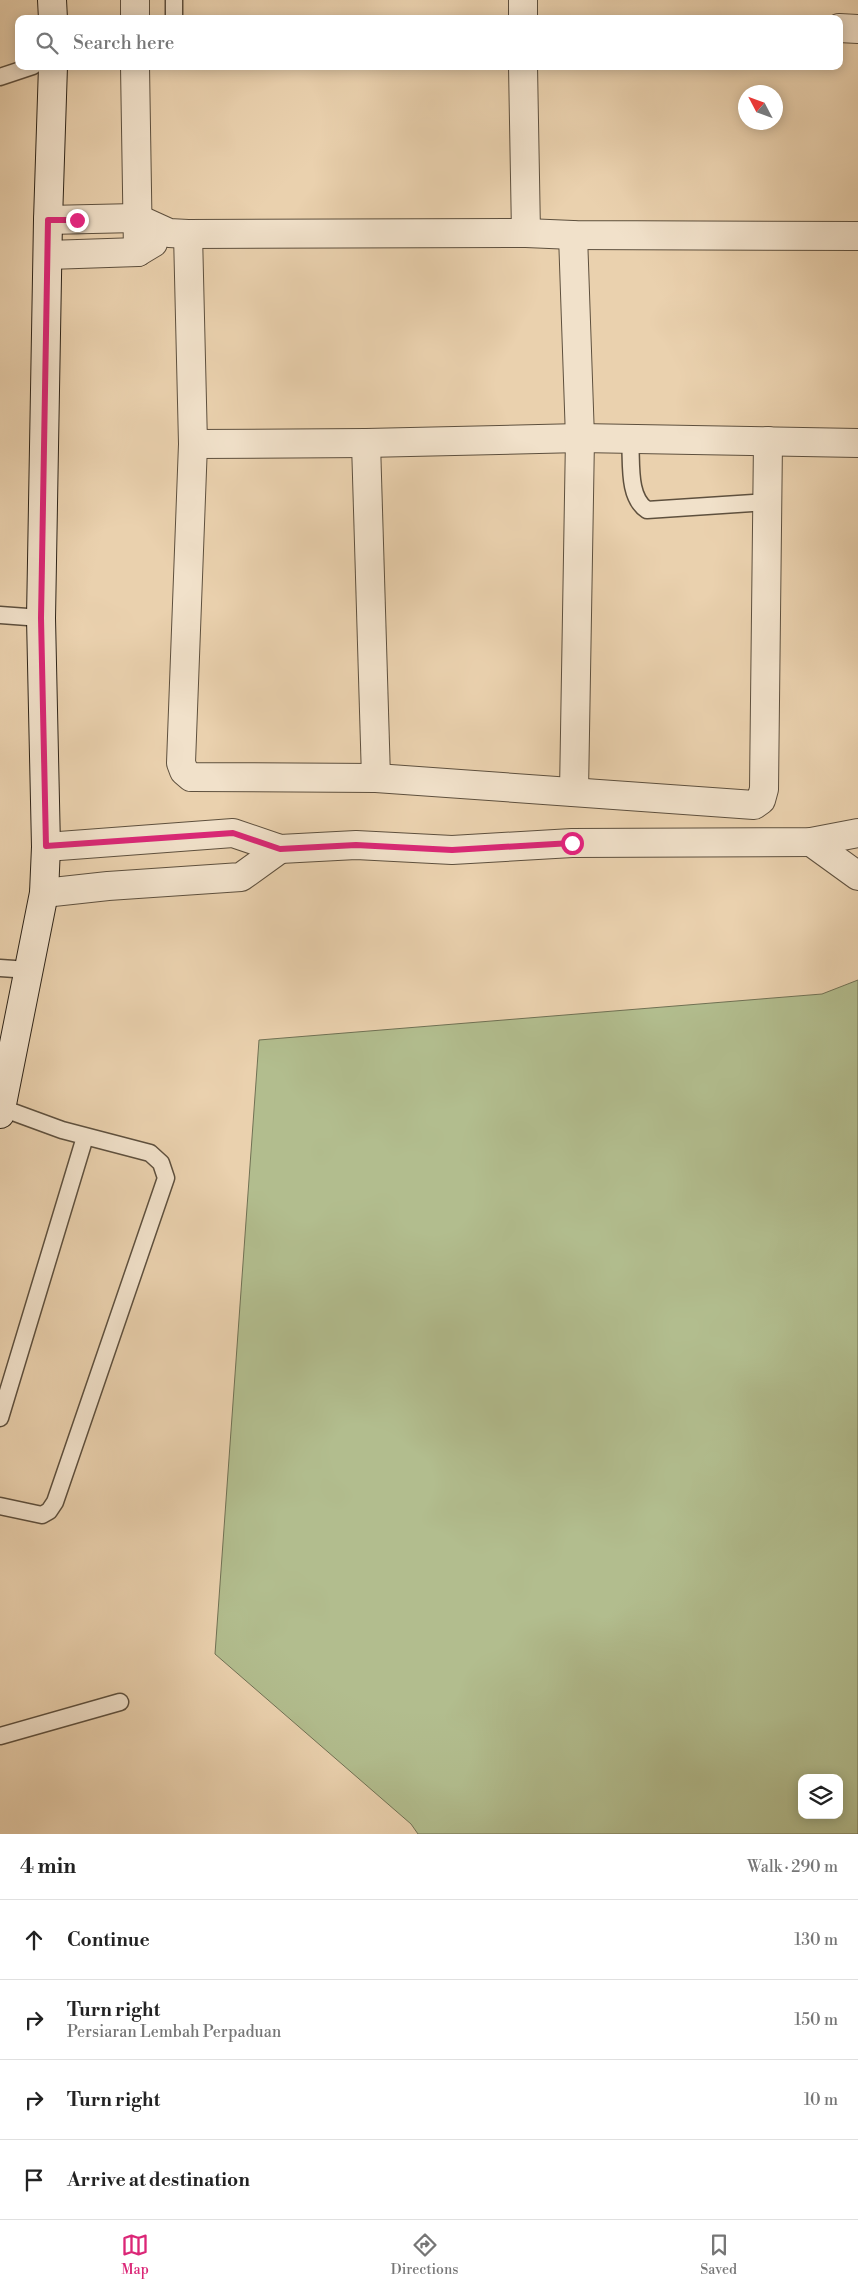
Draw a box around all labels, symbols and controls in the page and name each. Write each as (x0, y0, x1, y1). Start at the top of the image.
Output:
search box (15, 15, 843, 70)
icon: search (33, 29, 61, 57)
text: Search here (73, 31, 174, 55)
north arrow (738, 85, 783, 130)
route end (66, 209, 89, 232)
route start (561, 832, 584, 855)
map controls (798, 1774, 843, 1819)
button: layers (798, 1774, 843, 1819)
text: 4 min (20, 1854, 76, 1880)
text: Walk · 290 m (747, 1857, 838, 1877)
icon: ahead (20, 1926, 48, 1954)
text: Continue (67, 1928, 150, 1952)
text: 130 m (794, 1930, 838, 1950)
text: Turn right (67, 1998, 160, 2022)
icon: right (20, 2006, 48, 2034)
text: 150 m (794, 2010, 838, 2030)
text: Persiaran Lembah Perpaduan (67, 2022, 281, 2042)
icon: right (20, 2086, 48, 2114)
text: Turn right (67, 2088, 160, 2112)
text: 10 m (804, 2090, 838, 2110)
icon: arrive (20, 2166, 48, 2194)
text: Arrive at destination (67, 2168, 250, 2192)
tab: Map (121, 2231, 149, 2279)
tab: Directions (391, 2231, 458, 2279)
tab: Saved (700, 2231, 737, 2279)

